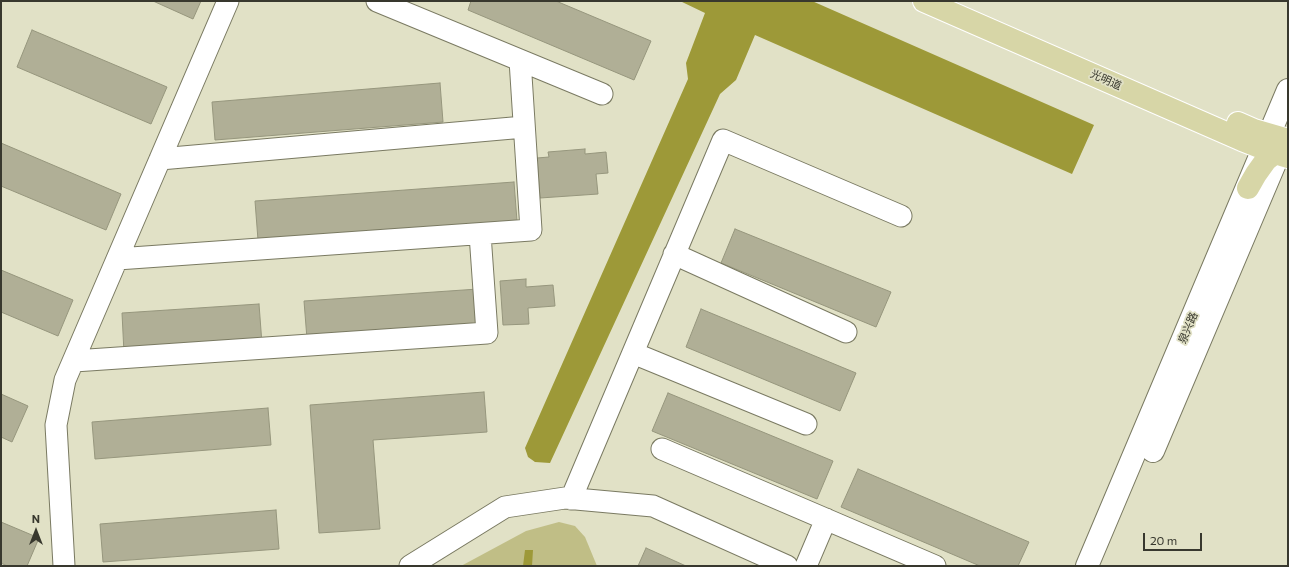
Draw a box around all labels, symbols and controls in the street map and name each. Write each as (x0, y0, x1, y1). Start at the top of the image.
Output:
street label: 光明道 (1088, 67, 1124, 93)
street label: 泉兴路 (1175, 310, 1201, 346)
north arrow (16, 511, 56, 551)
text: N (32, 512, 40, 525)
scale bar (1145, 525, 1204, 551)
text: 20 m (1150, 533, 1177, 547)

